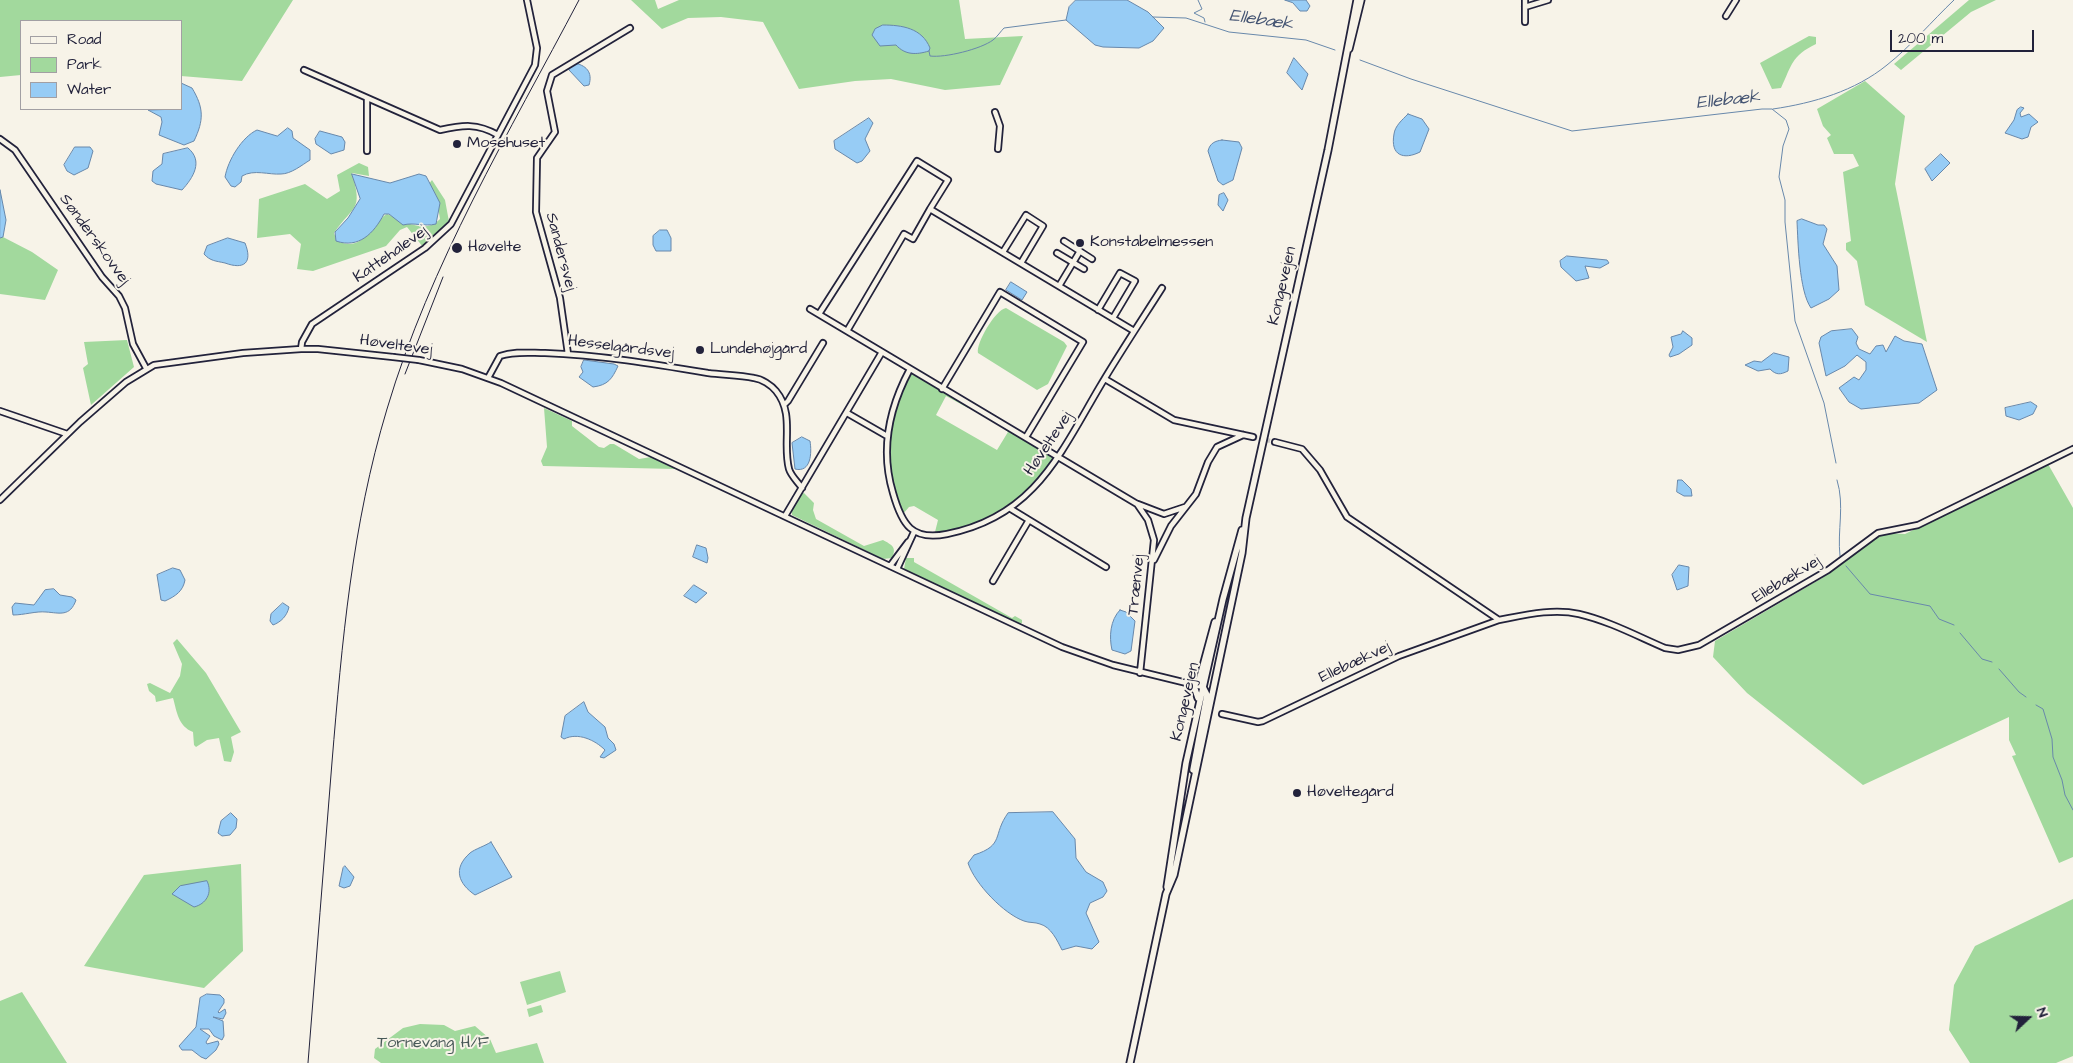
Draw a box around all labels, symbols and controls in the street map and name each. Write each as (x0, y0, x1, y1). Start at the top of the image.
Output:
water label: Ellebæk (1228, 6, 1294, 36)
legend (20, 20, 182, 110)
scale bar (1893, 20, 2037, 52)
text: 200 m (1898, 28, 1943, 49)
text: Road (67, 29, 101, 50)
text: Park (67, 54, 102, 75)
text: Water (67, 79, 111, 100)
water label: Ellebæk (1695, 87, 1761, 115)
place label: Mosehuset (467, 134, 545, 154)
marker: Mosehuset (451, 138, 463, 150)
street label: Sønderskovvej (55, 191, 133, 289)
street label: Sandersvej (540, 211, 580, 293)
street label: Kattehalevej (350, 222, 432, 288)
place label: Konstabelmessen (1090, 233, 1213, 253)
marker: Konstabelmessen (1074, 237, 1086, 249)
place label: Høvelte (468, 238, 521, 258)
marker: Høvelte (450, 241, 464, 255)
street label: Kongevejen (1265, 245, 1301, 327)
street label: Høveltevej (358, 331, 434, 361)
street label: Hesselgårdsvej (567, 332, 675, 364)
place label: Lundehøjgård (710, 340, 807, 360)
marker: Lundehøjgård (694, 344, 706, 356)
street label: Høveltevej (1021, 408, 1077, 480)
street label: Ellebækvej (1749, 552, 1825, 608)
street label: Trænvej (1124, 553, 1150, 617)
street label: Ellebækvej (1316, 638, 1394, 688)
street label: Kongevejen (1168, 661, 1204, 743)
place label: Høveltegård (1307, 783, 1394, 803)
marker: Høveltegård (1291, 787, 1303, 799)
north arrow (2003, 993, 2053, 1043)
text: N (2031, 1005, 2053, 1020)
park label: Tornevang H/F (377, 1034, 489, 1054)

